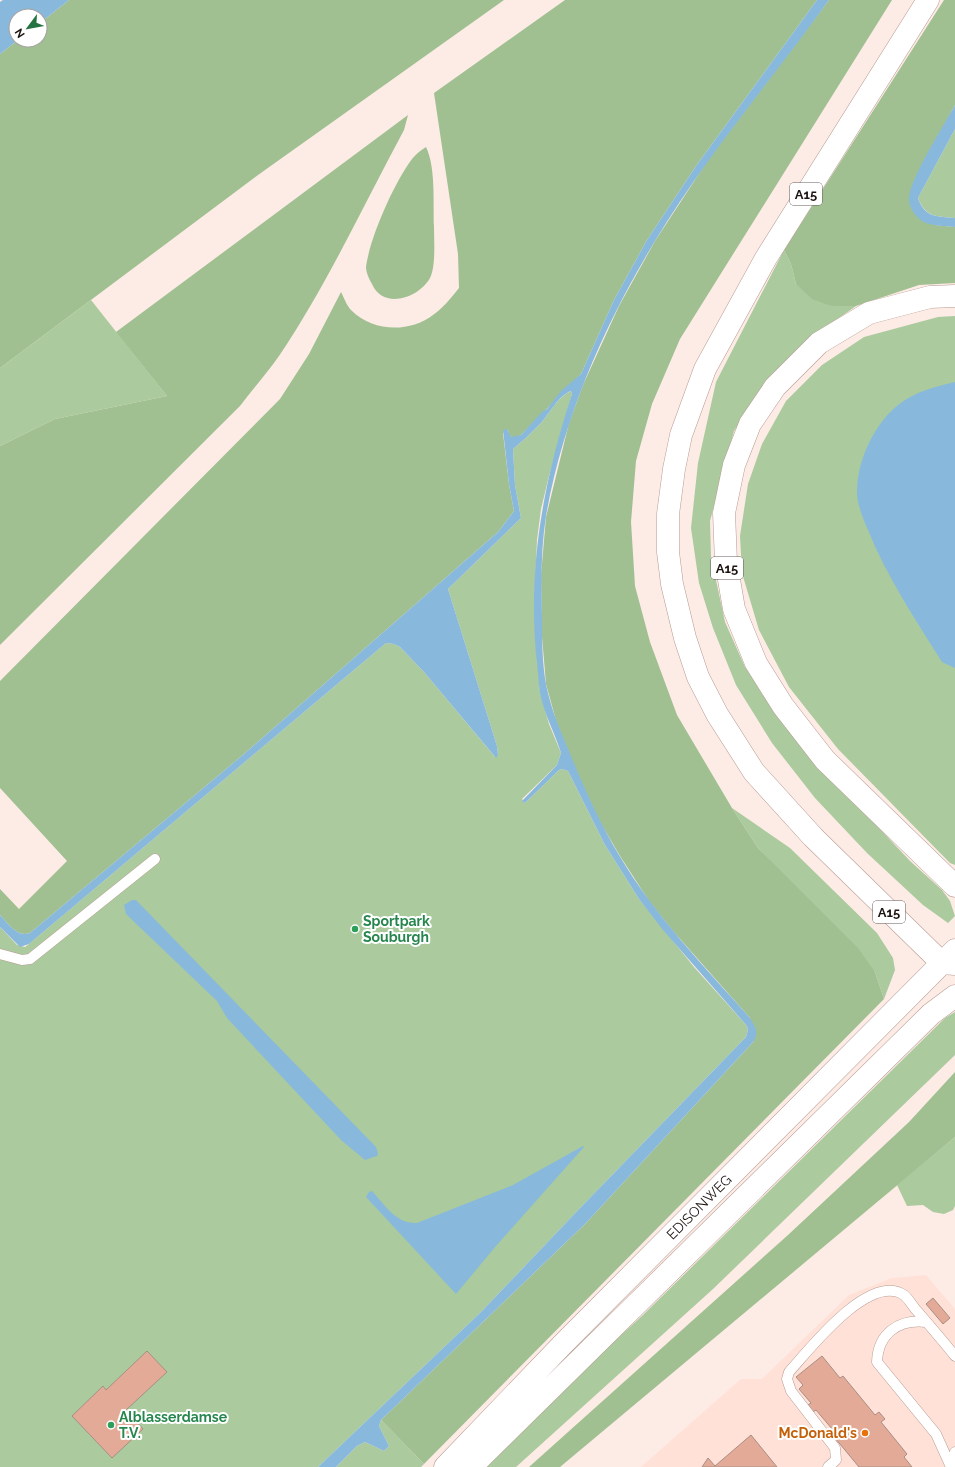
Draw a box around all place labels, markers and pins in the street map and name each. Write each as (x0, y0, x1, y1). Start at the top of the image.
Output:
place label: Sportpark Souburgh (363, 913, 430, 945)
marker: Sportpark Souburgh (350, 924, 360, 934)
place label: Alblasserdamse T.V. (119, 1409, 228, 1441)
marker: Alblasserdamse T.V. (106, 1420, 116, 1430)
place label: McDonald's (779, 1425, 857, 1441)
marker: McDonald's (860, 1428, 870, 1438)

